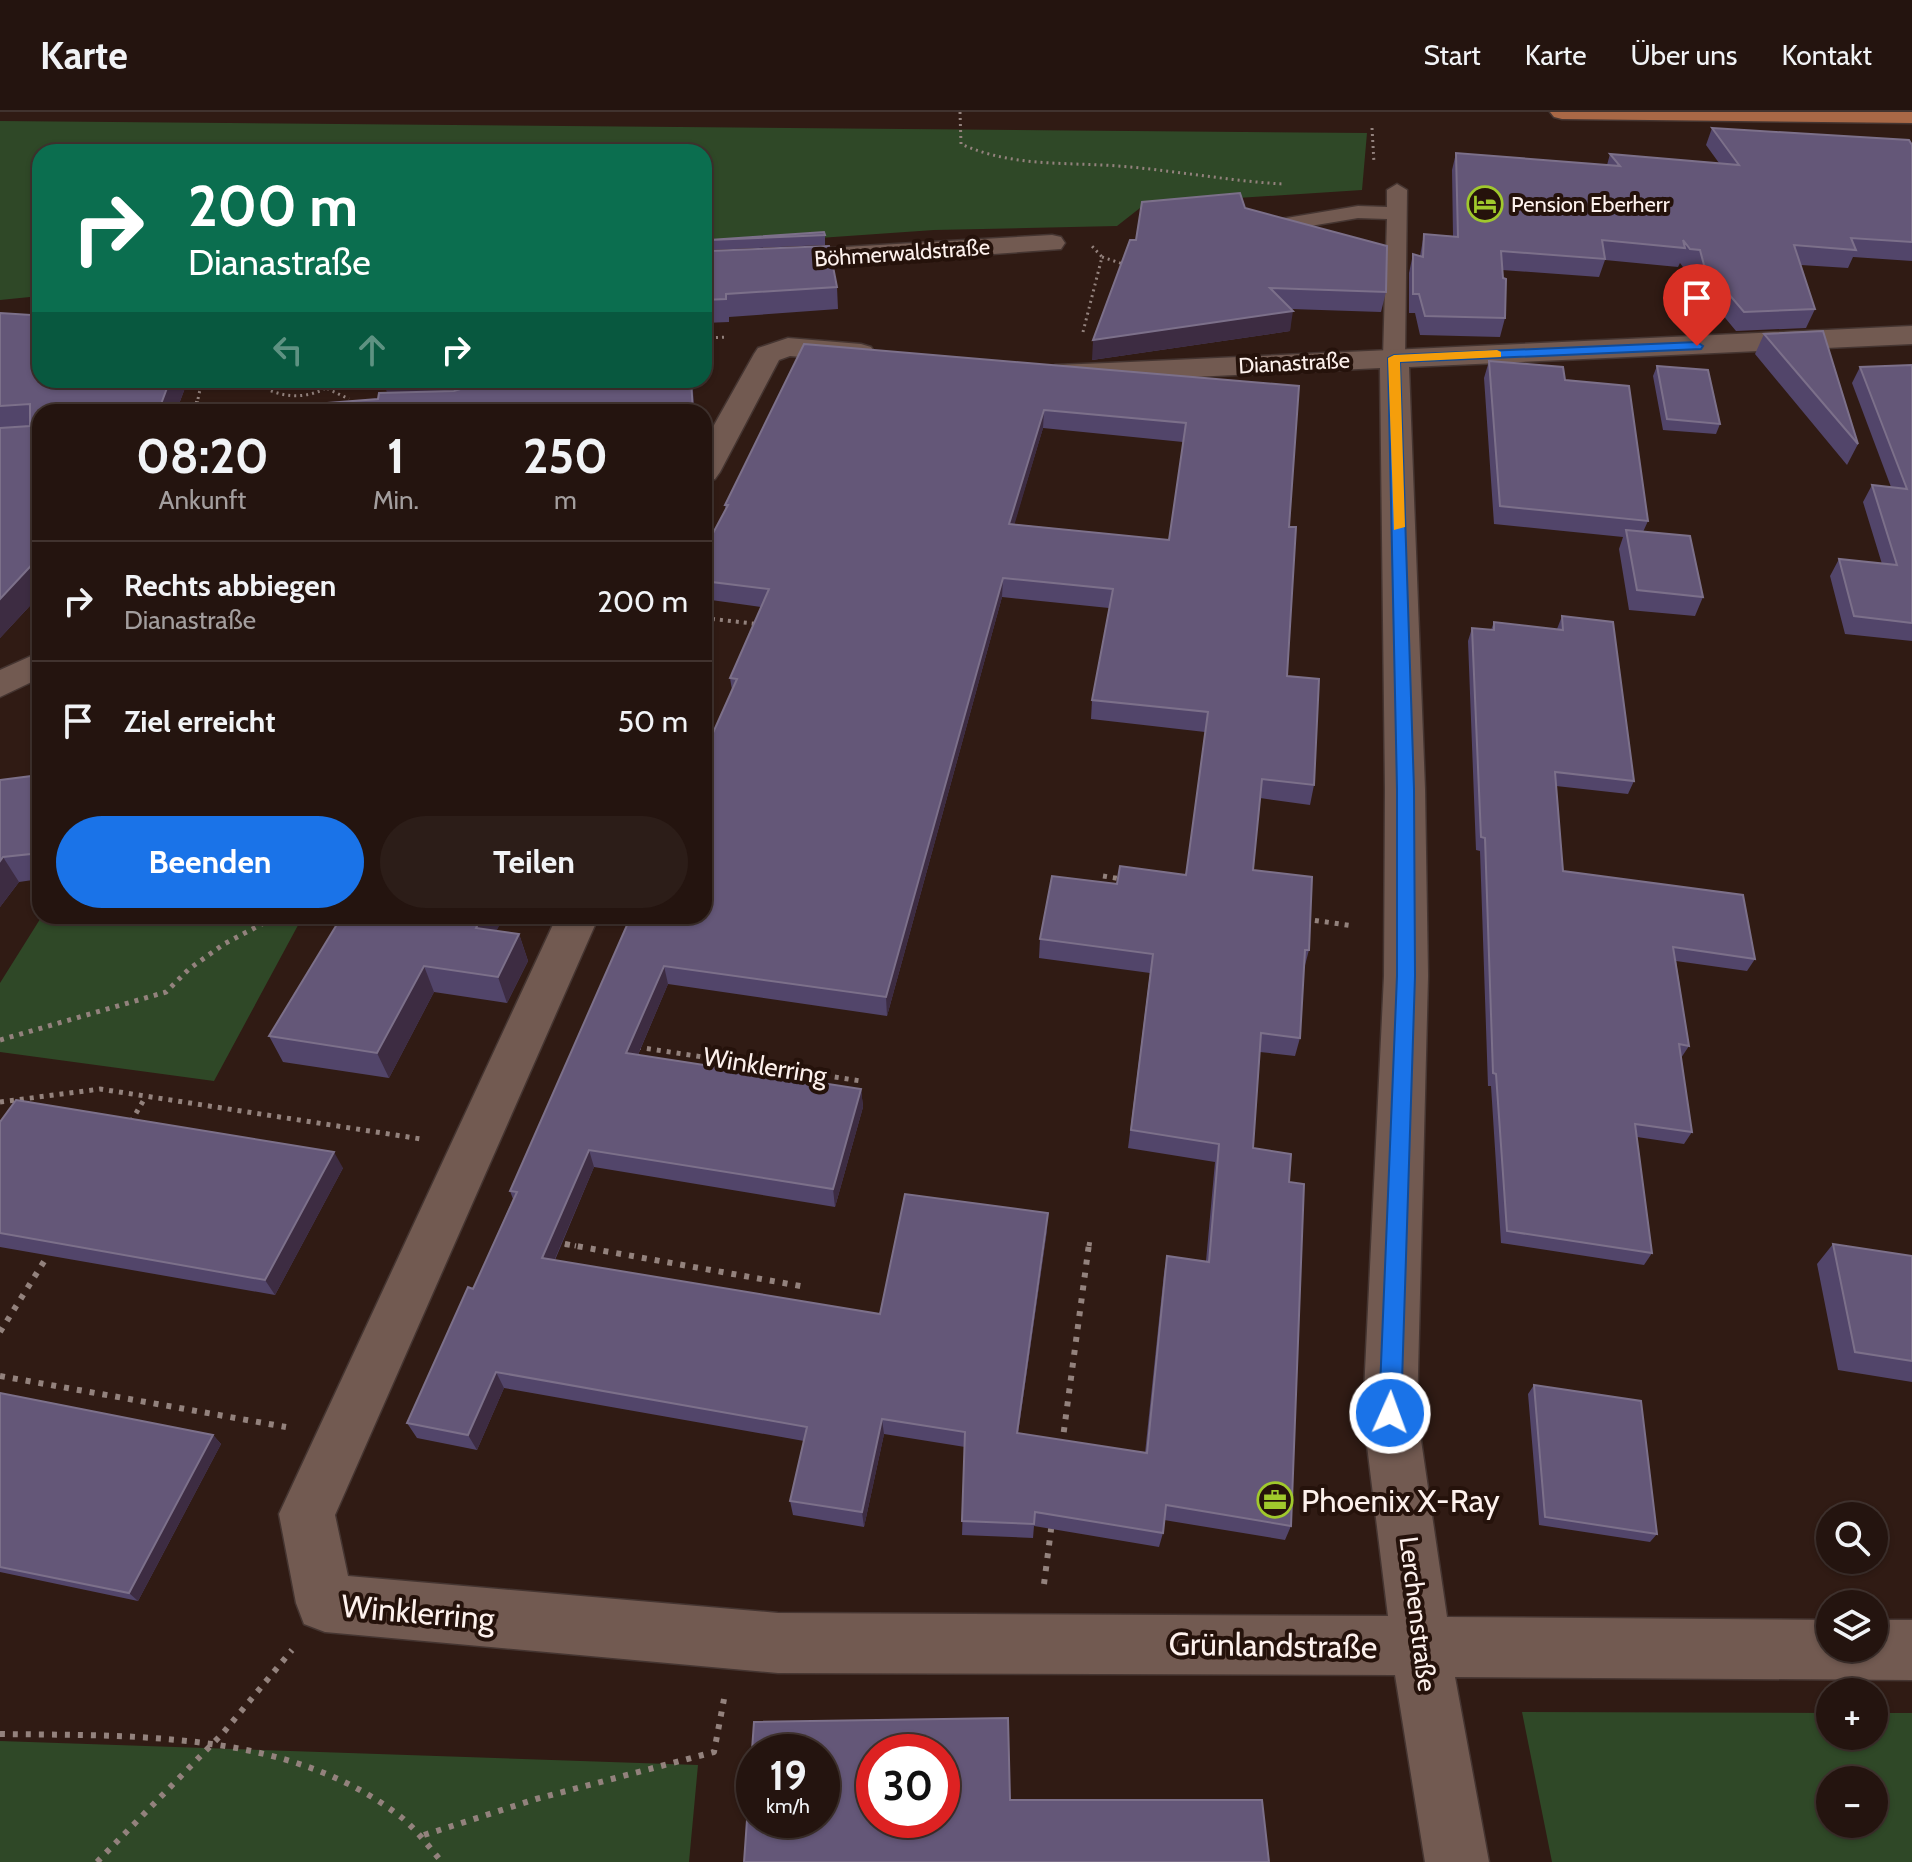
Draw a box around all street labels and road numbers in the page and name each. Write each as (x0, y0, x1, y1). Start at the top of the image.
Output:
street label: Böhmerwaldstraße (813, 233, 991, 273)
street label: Dianastraße (1238, 347, 1350, 379)
street label: Winklerring (701, 1040, 830, 1092)
street label: Lerchenstraße (1393, 1535, 1443, 1693)
street label: Winklerring (340, 1586, 497, 1638)
street label: Grünlandstraße (1168, 1624, 1378, 1666)

